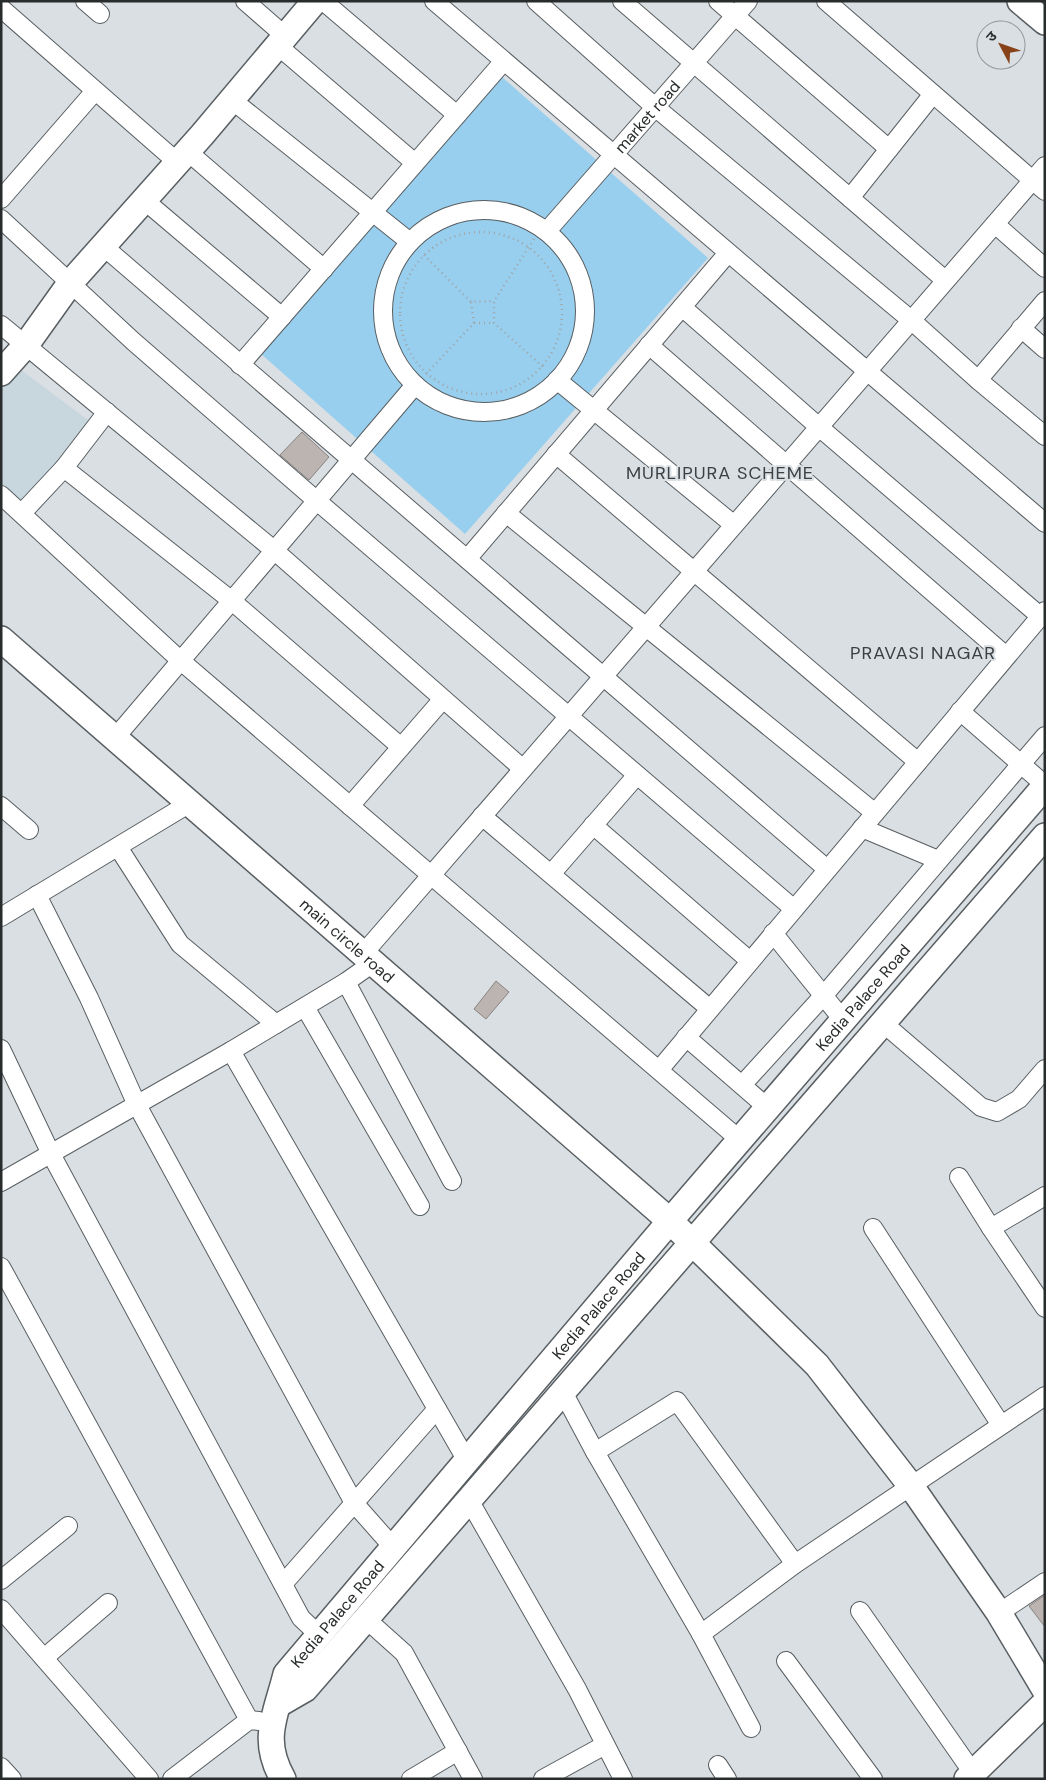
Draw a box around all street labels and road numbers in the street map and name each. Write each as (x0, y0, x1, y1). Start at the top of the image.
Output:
street label: market road (610, 76, 684, 157)
street label: main circle road (296, 893, 399, 987)
street label: Kedia Palace Road (811, 940, 915, 1055)
street label: Kedia Palace Road (547, 1247, 650, 1364)
street label: Kedia Palace Road (286, 1556, 389, 1672)

